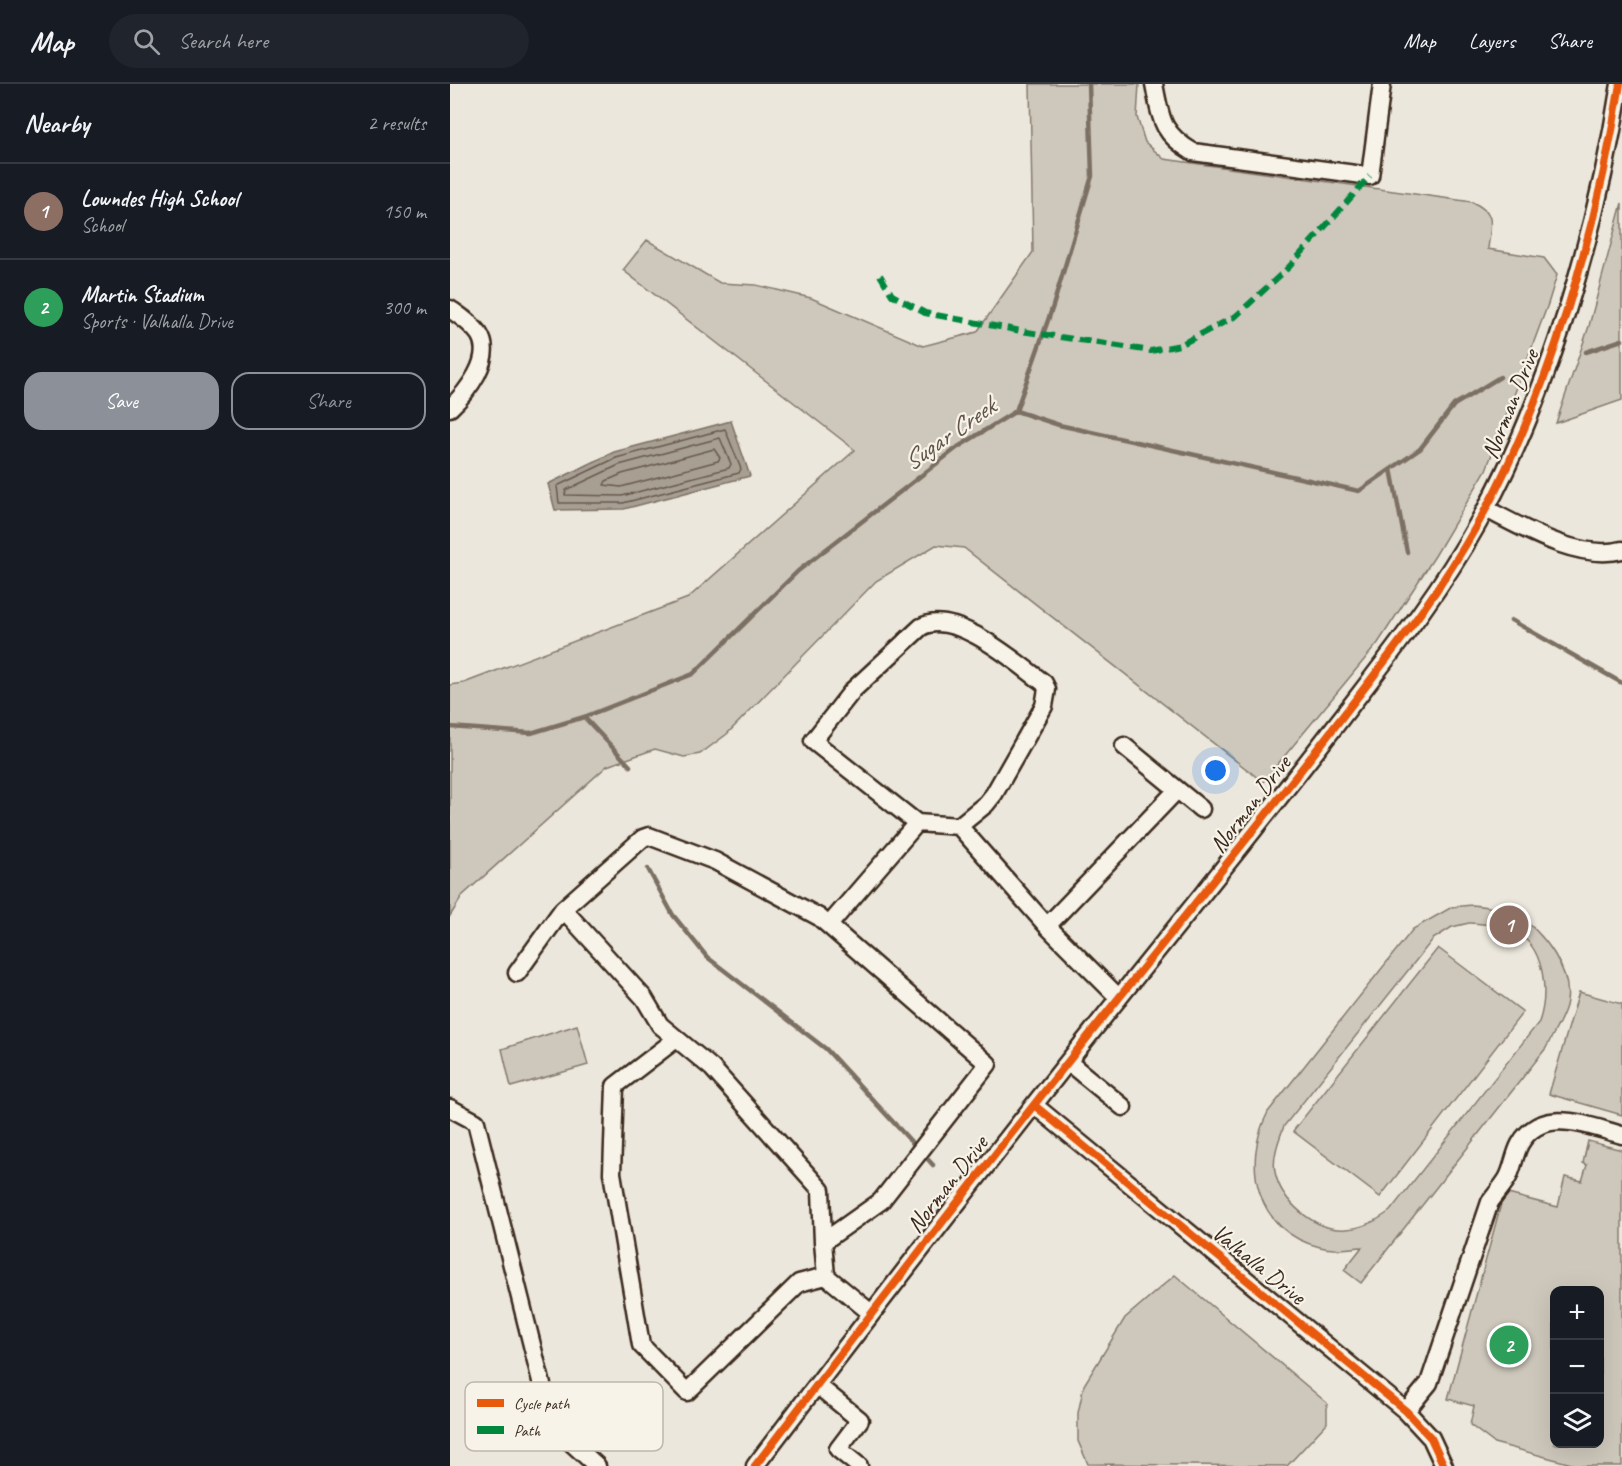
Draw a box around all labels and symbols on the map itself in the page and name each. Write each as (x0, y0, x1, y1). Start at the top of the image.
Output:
street label: Norman Drive (1474, 343, 1546, 463)
water label: Sugar Creek (896, 388, 1005, 478)
street label: Norman Drive (1203, 748, 1299, 859)
your location (1201, 756, 1230, 785)
pin: 1 (1490, 902, 1528, 948)
street label: Norman Drive (900, 1128, 996, 1239)
street label: Valhalla Drive (1206, 1217, 1314, 1312)
pin: 2 (1490, 1322, 1528, 1368)
legend (465, 1382, 663, 1451)
text: Cycle path (514, 1394, 570, 1414)
text: Path (514, 1421, 541, 1441)

